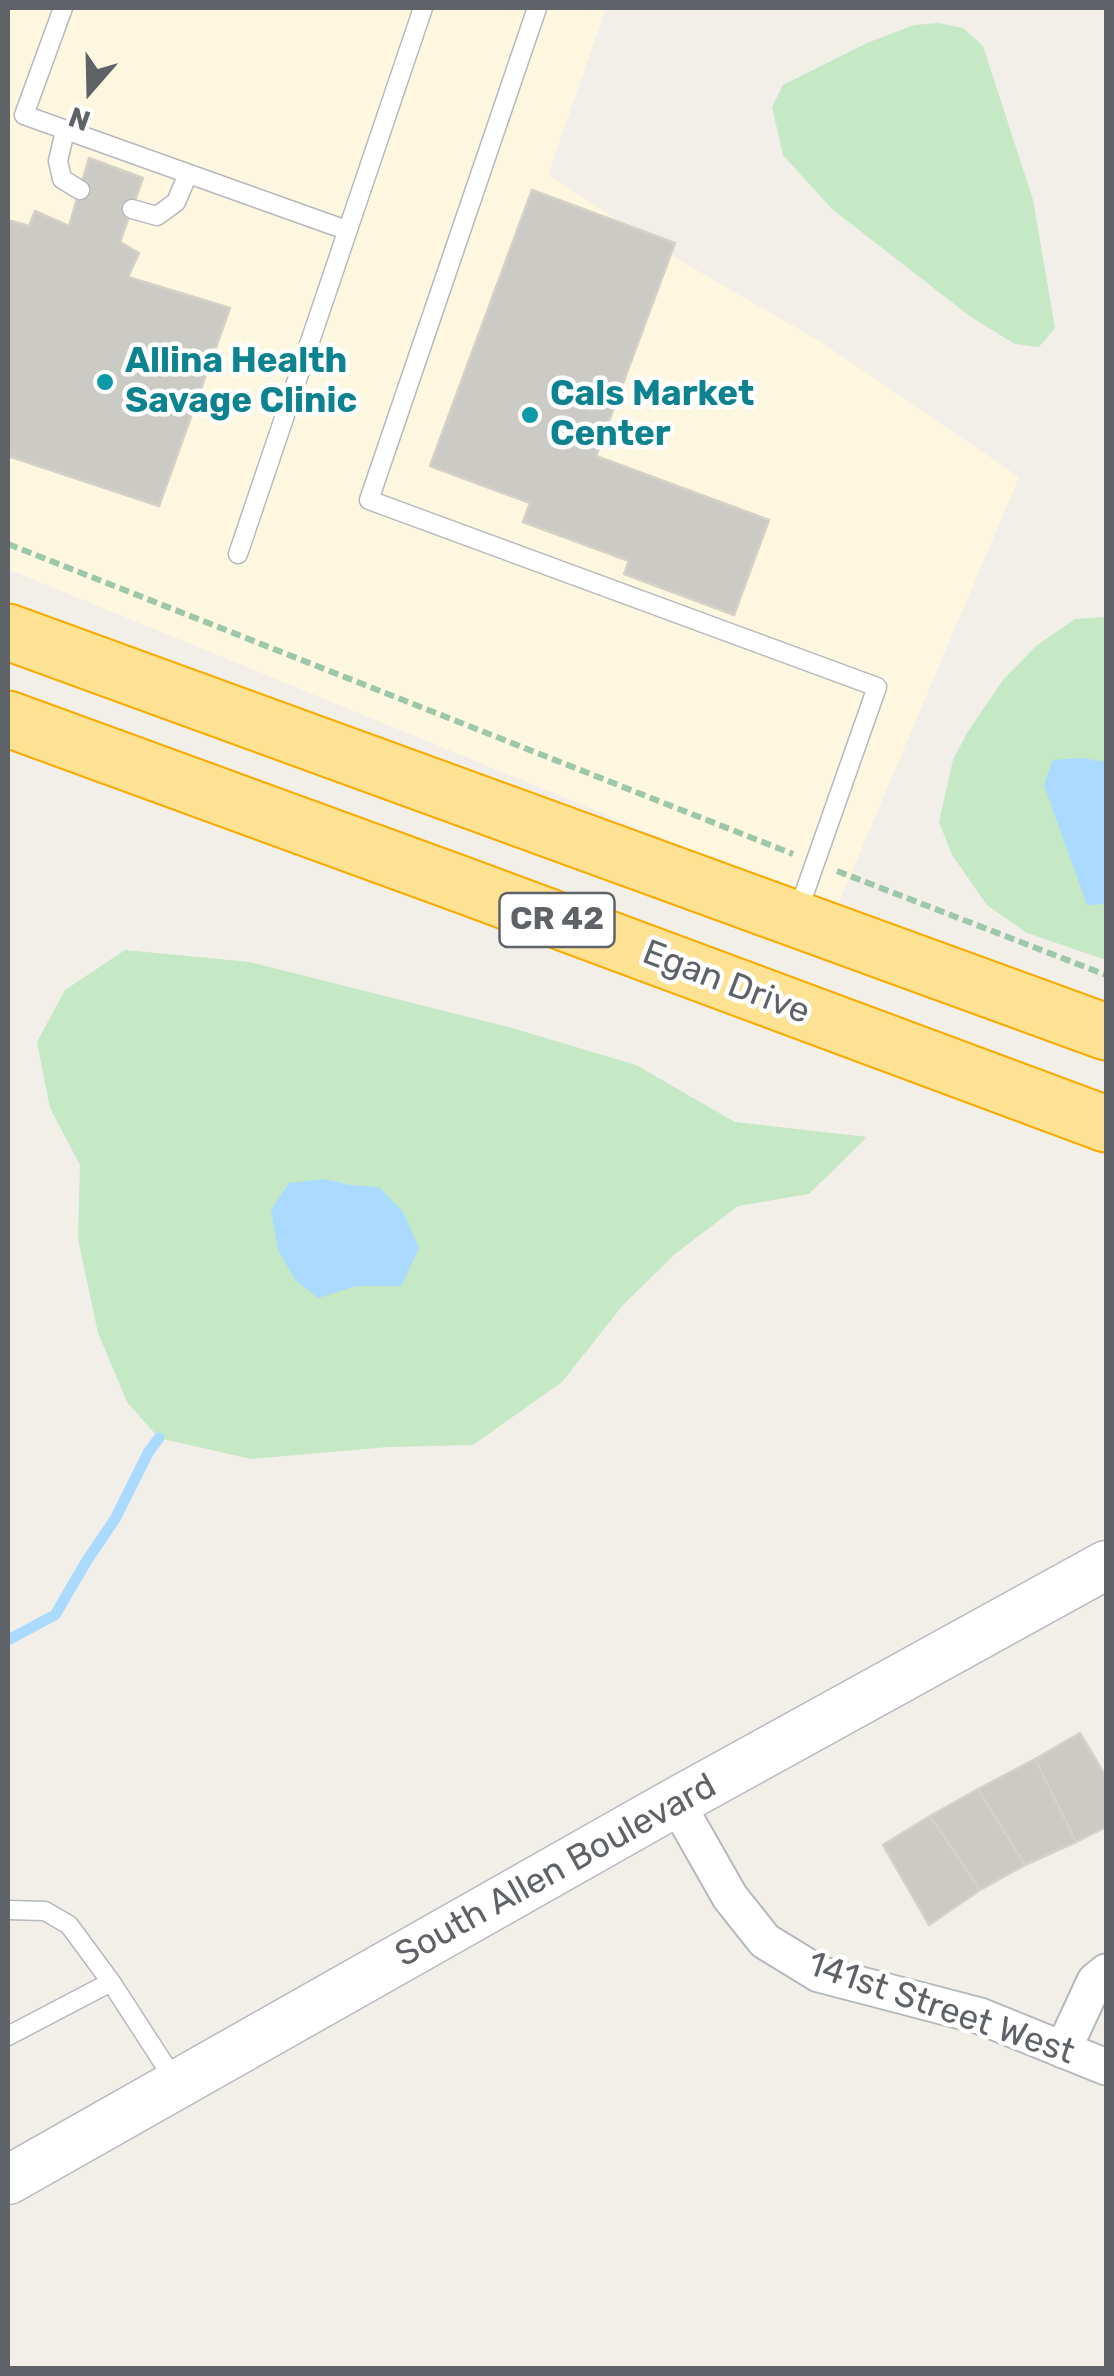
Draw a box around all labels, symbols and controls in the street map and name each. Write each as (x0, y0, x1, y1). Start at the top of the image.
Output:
north arrow (40, 40, 140, 140)
text: N (64, 100, 95, 138)
place label: Allina Health Savage Clinic (125, 341, 357, 423)
marker: Allina Health Savage Clinic (94, 371, 116, 393)
place label: Cals Market Center (550, 374, 754, 456)
marker: Cals Market Center (519, 404, 541, 426)
road number: CR 42 (500, 893, 614, 947)
street label: Egan Drive (637, 932, 815, 1034)
street label: South Allen Boulevard (388, 1765, 724, 1977)
street label: 141st Street West (802, 1944, 1080, 2074)

